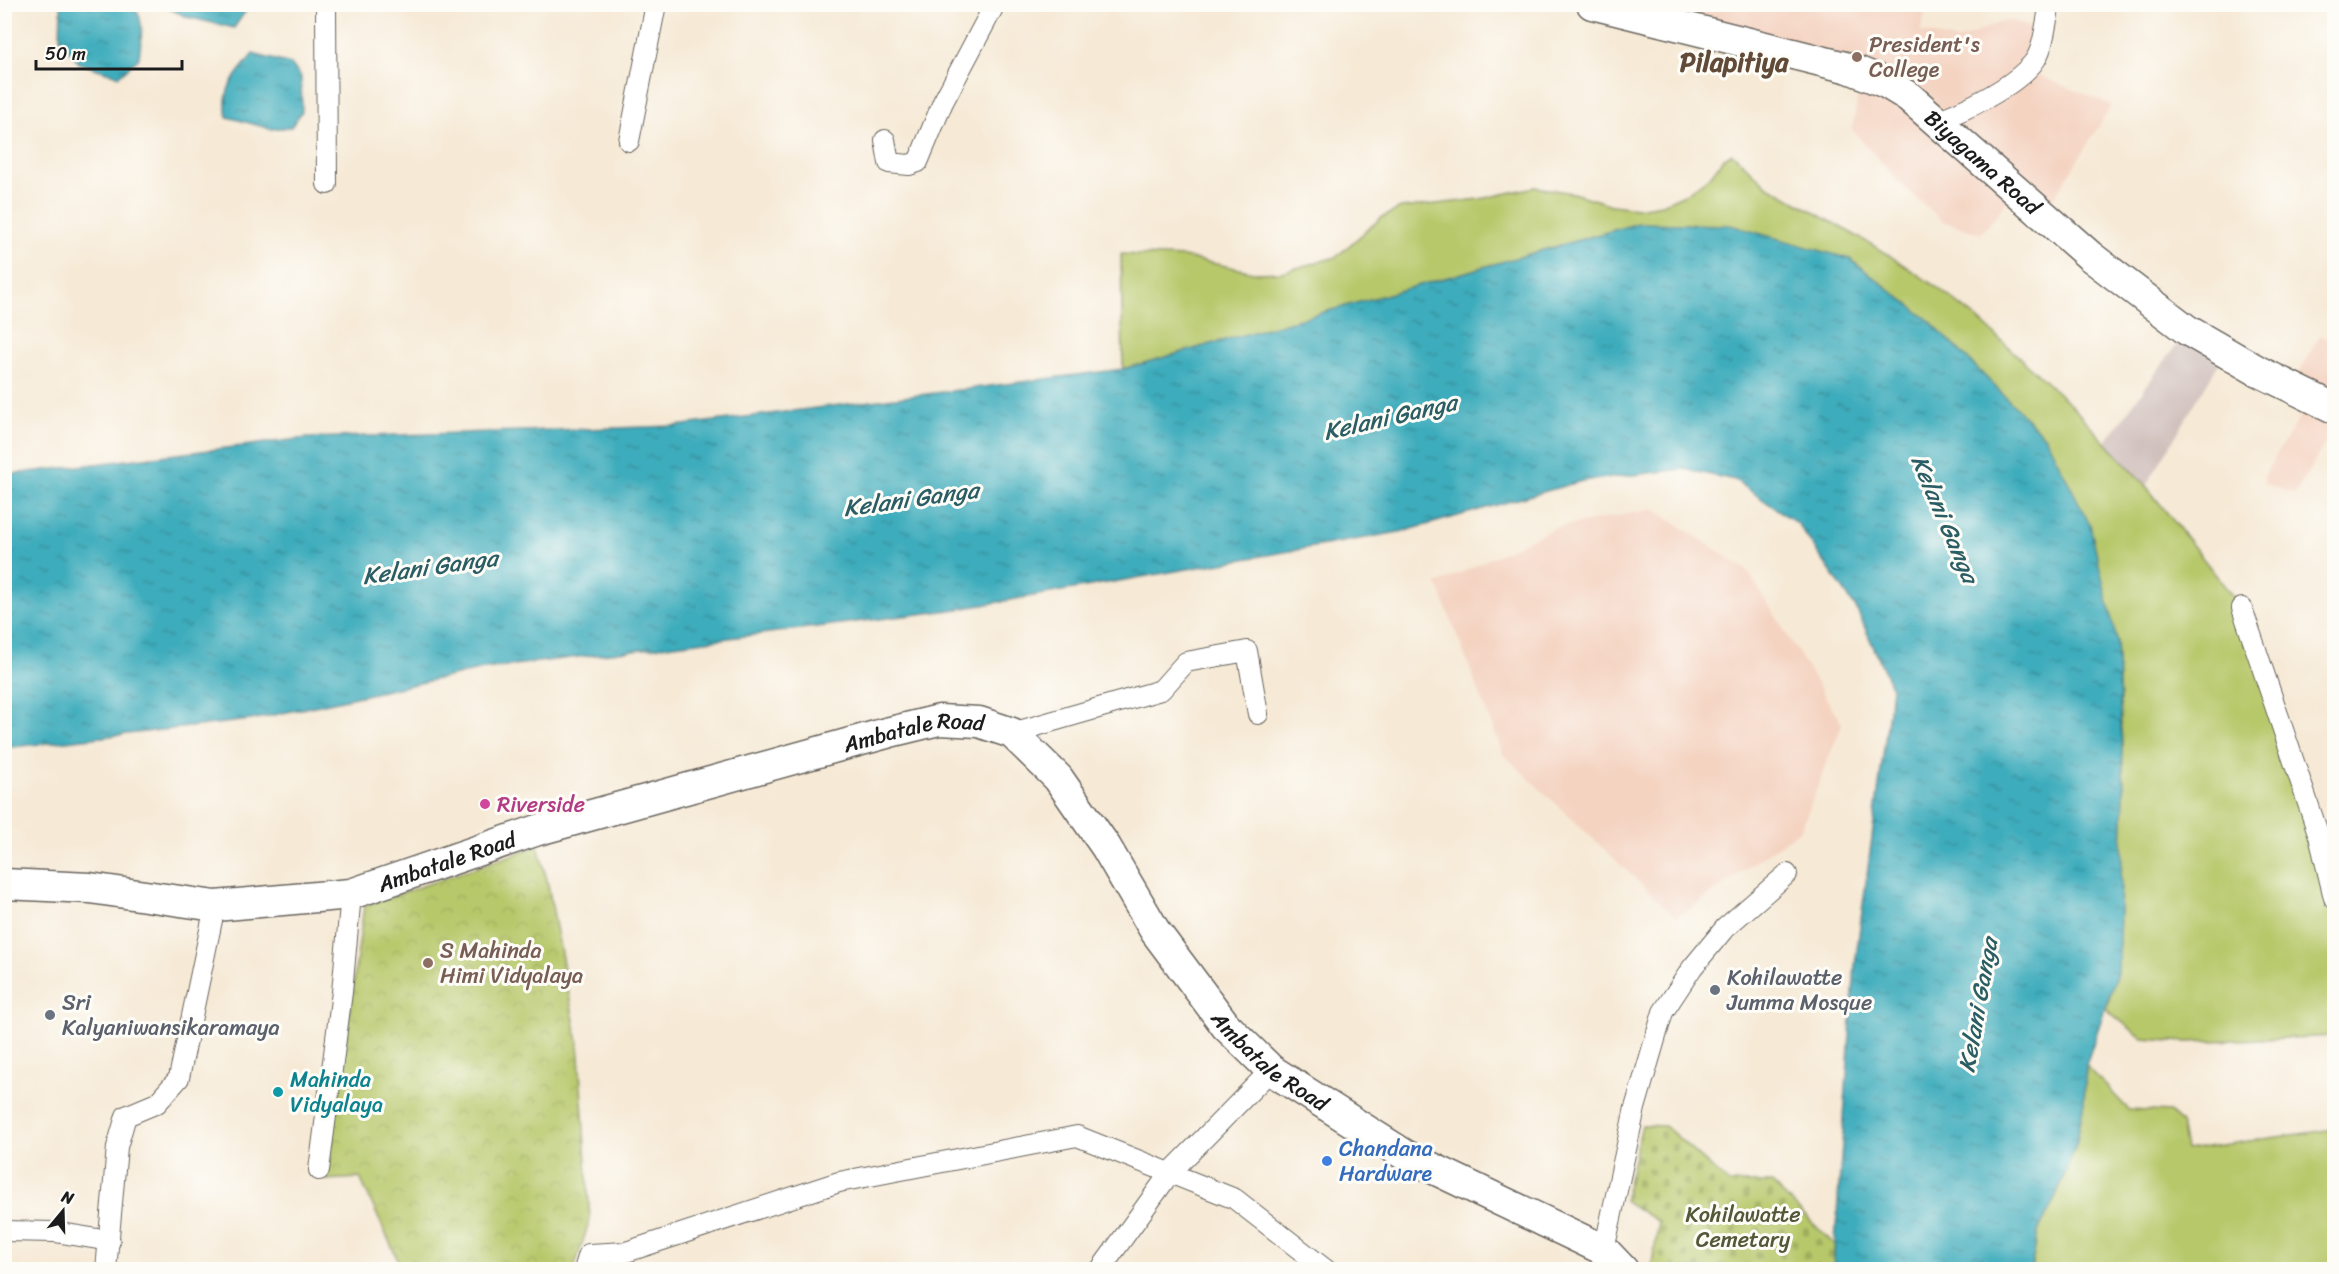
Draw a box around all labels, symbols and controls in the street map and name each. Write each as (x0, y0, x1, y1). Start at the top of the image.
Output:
place label: President's College (1869, 25, 1980, 89)
scale bar (36, 33, 182, 71)
text: 50 m (45, 38, 86, 70)
district label: Pilapitiya (1680, 39, 1789, 85)
marker: President's College (1850, 50, 1864, 64)
street label: Biyagama Road (1915, 99, 2051, 225)
water label: Kelani Ganga (1319, 381, 1464, 453)
water label: Kelani Ganga (1899, 448, 1992, 592)
water label: Kelani Ganga (841, 468, 984, 529)
water label: Kelani Ganga (360, 536, 503, 597)
street label: Ambatale Road (838, 700, 987, 764)
place label: Riverside (497, 785, 585, 824)
marker: Riverside (478, 797, 492, 811)
street label: Ambatale Road (371, 819, 522, 903)
place label: S Mahinda Himi Vidyalaya (440, 931, 583, 995)
water label: Kelani Ganga (1946, 932, 2011, 1076)
marker: S Mahinda Himi Vidyalaya (421, 956, 435, 970)
place label: Kohilawatte Jumma Mosque (1726, 958, 1872, 1022)
place label: Sri Kalyaniwansikaramaya (62, 983, 280, 1047)
marker: Kohilawatte Jumma Mosque (1708, 983, 1722, 997)
street label: Ambatale Road (1201, 1001, 1338, 1122)
marker: Sri Kalyaniwansikaramaya (43, 1008, 57, 1022)
place label: Mahinda Vidyalaya (290, 1060, 383, 1124)
marker: Mahinda Vidyalaya (271, 1085, 285, 1099)
place label: Chandana Hardware (1339, 1129, 1433, 1193)
marker: Chandana Hardware (1320, 1154, 1334, 1168)
north arrow (33, 1181, 93, 1241)
text: N (57, 1181, 79, 1213)
park label: Kohilawatte Cemetary (1685, 1195, 1801, 1259)

